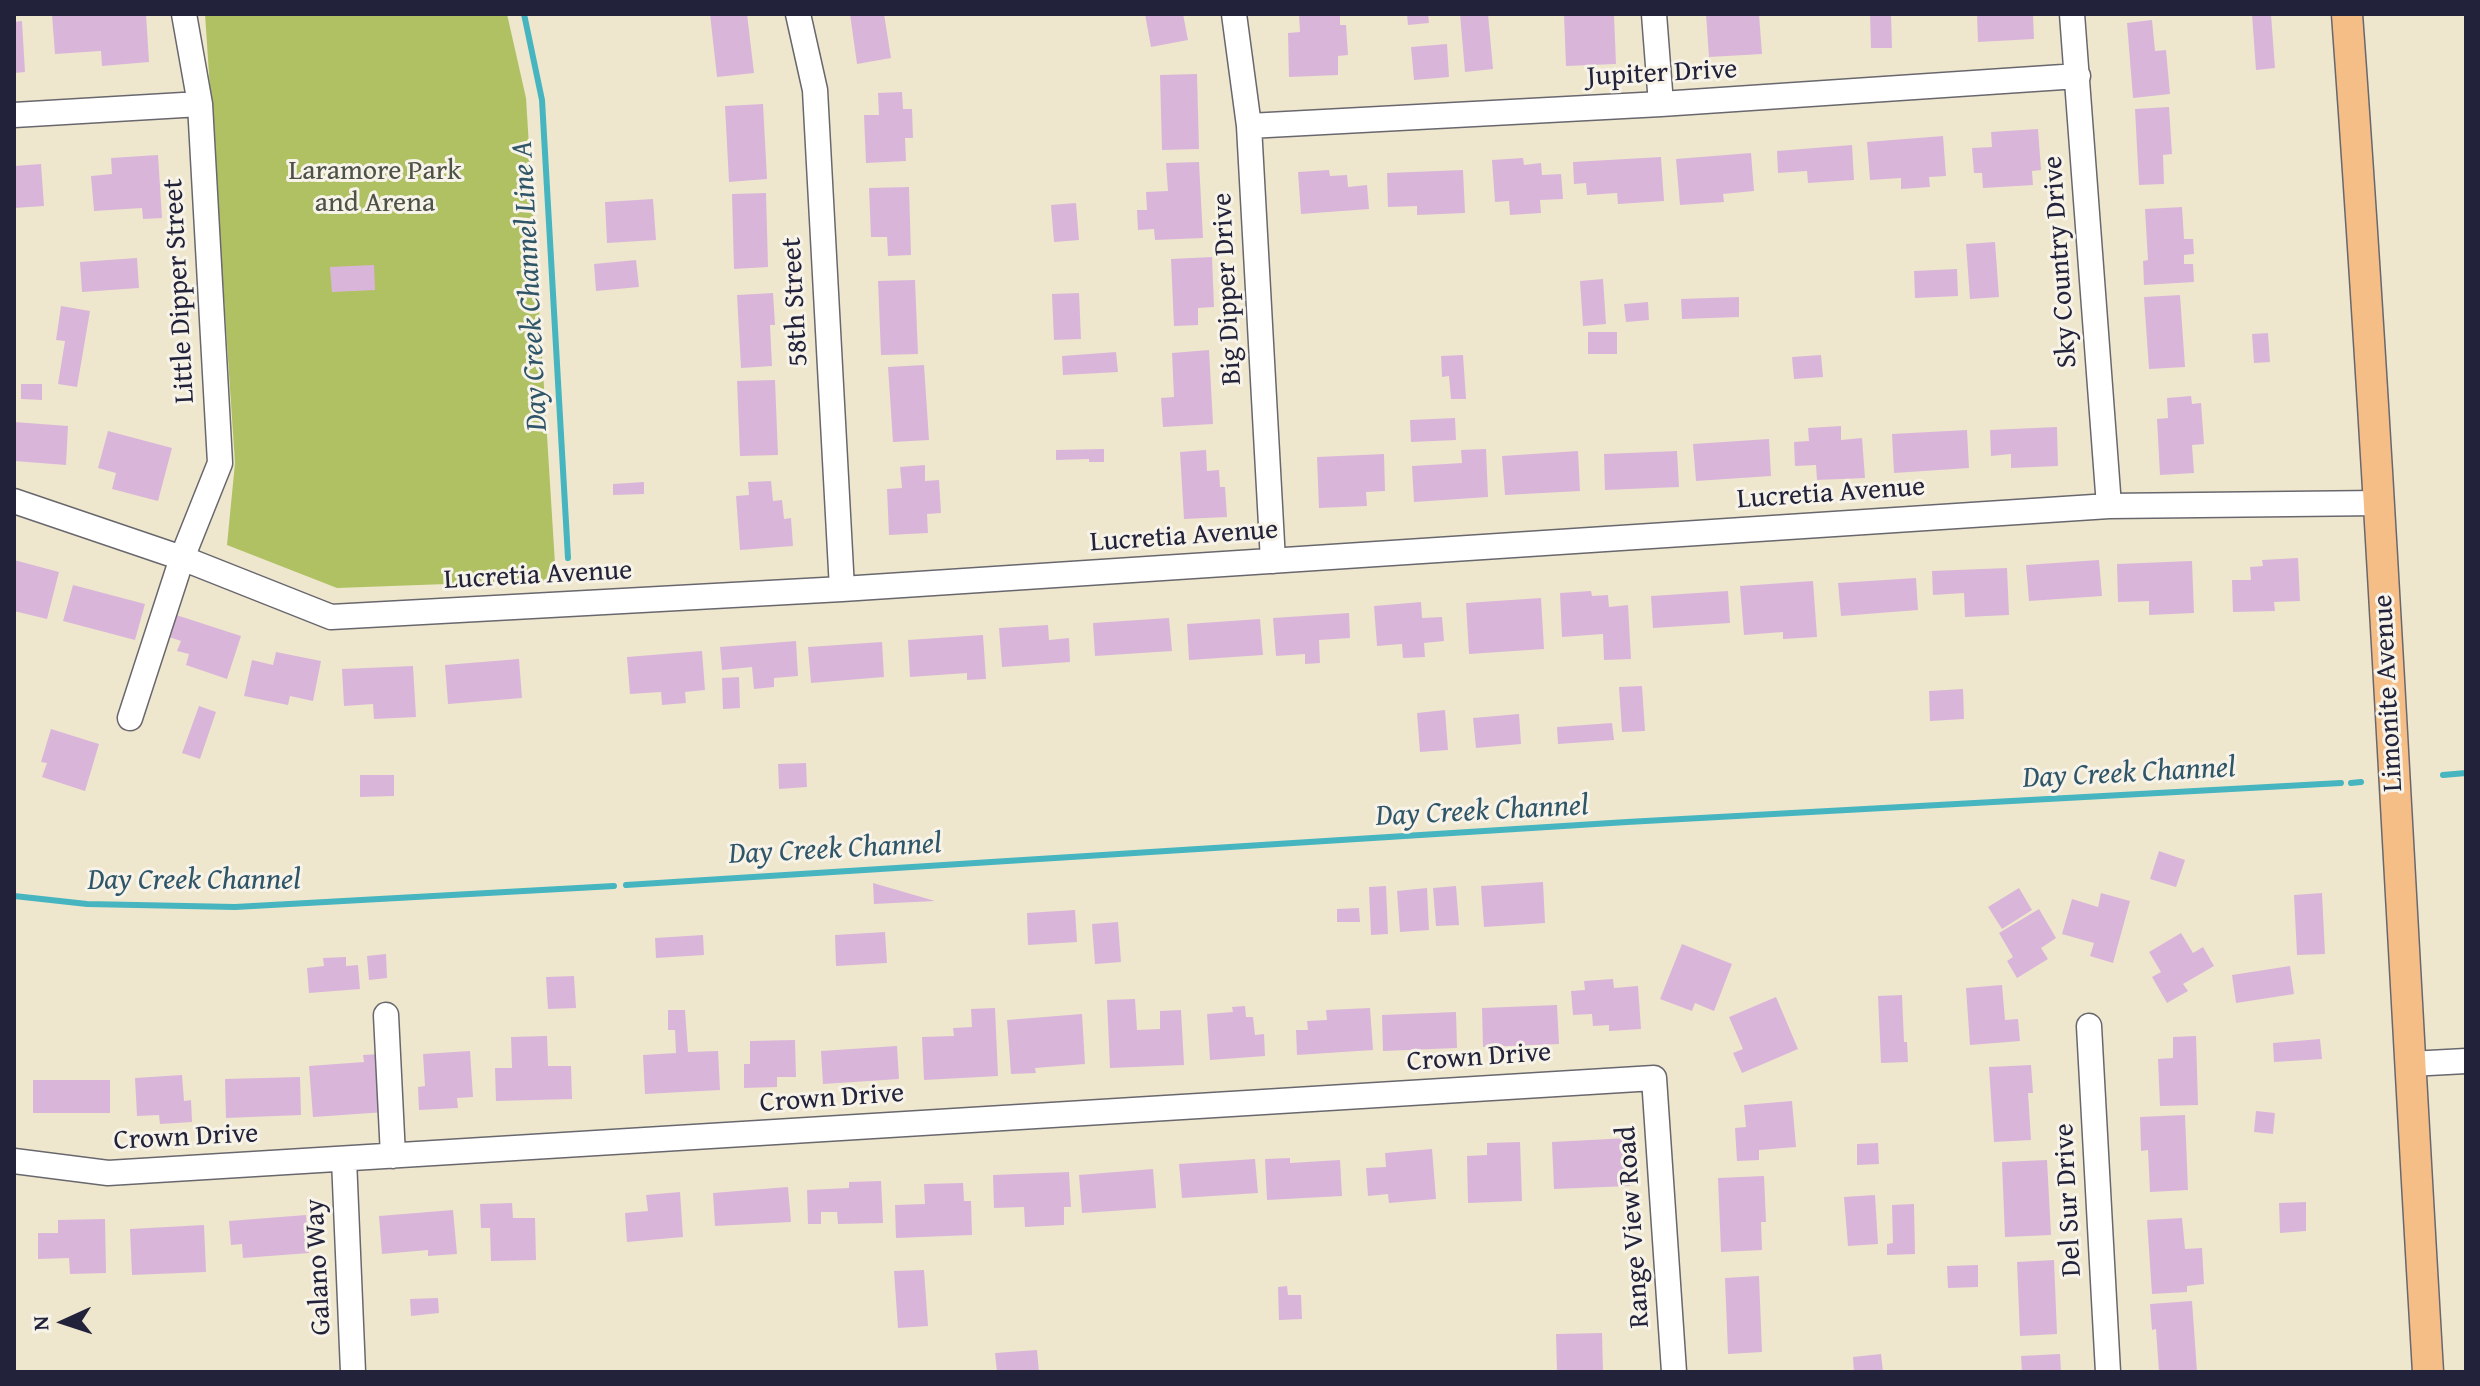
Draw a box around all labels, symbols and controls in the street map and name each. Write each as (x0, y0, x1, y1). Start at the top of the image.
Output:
street label: Jupiter Drive (1586, 53, 1738, 95)
water label: Day Creek Channel Line A (505, 140, 557, 432)
park label: Laramore Park and Arena (288, 155, 462, 221)
street label: Sky Country Drive (2037, 155, 2085, 369)
street label: Little Dipper Street (157, 178, 203, 404)
street label: Big Dipper Drive (1206, 192, 1250, 386)
street label: 58th Street (776, 236, 816, 368)
street label: Lucretia Avenue (1736, 471, 1926, 517)
street label: Lucretia Avenue (1089, 514, 1279, 560)
street label: Lucretia Avenue (443, 554, 633, 598)
street label: Limonite Avenue (2367, 594, 2411, 792)
water label: Day Creek Channel (2022, 750, 2236, 798)
water label: Day Creek Channel (1375, 788, 1589, 836)
water label: Day Creek Channel (728, 826, 942, 874)
water label: Day Creek Channel (87, 863, 301, 899)
street label: Crown Drive (1406, 1036, 1552, 1080)
street label: Crown Drive (759, 1077, 905, 1121)
street label: Crown Drive (113, 1117, 259, 1159)
street label: Del Sur Drive (2048, 1122, 2090, 1278)
street label: Range View Road (1610, 1125, 1658, 1329)
street label: Galano Way (299, 1198, 339, 1336)
north arrow (24, 1282, 104, 1362)
text: N (24, 1315, 56, 1331)

